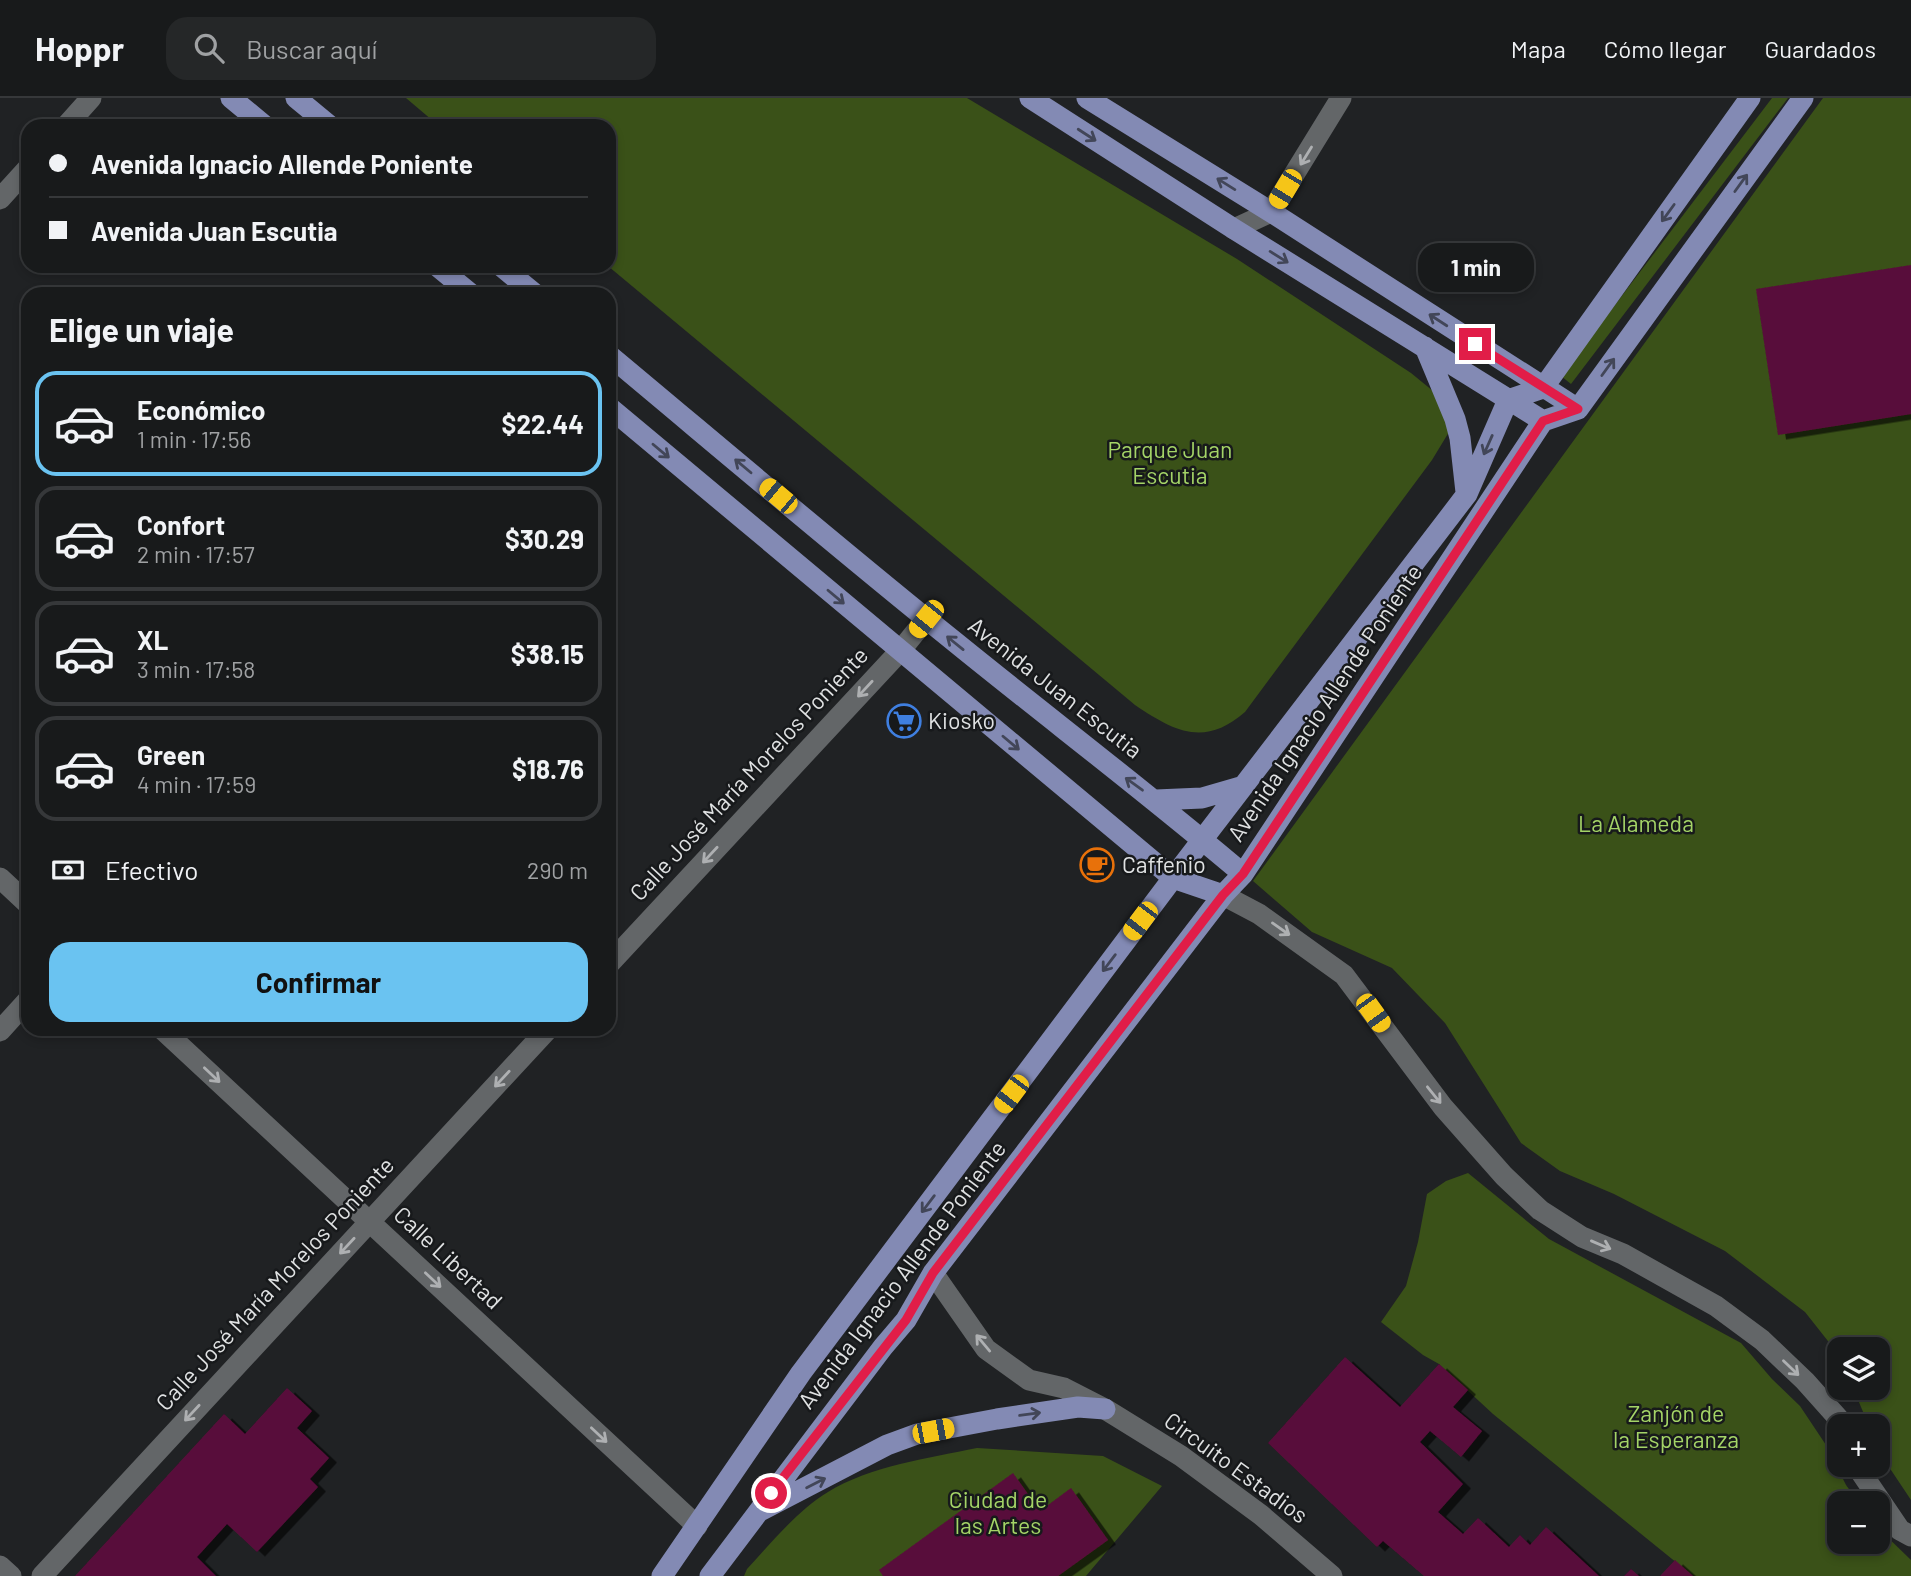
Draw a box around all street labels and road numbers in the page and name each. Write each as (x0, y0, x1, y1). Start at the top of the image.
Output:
street label: Avenida Ignacio Allende Poniente (1221, 559, 1428, 846)
street label: Avenida Juan Escutia (963, 611, 1148, 764)
street label: Calle José María Morelos Poniente (623, 641, 873, 906)
street label: Avenida Ignacio Allende Poniente (791, 1135, 1011, 1414)
street label: Calle José María Morelos Poniente (149, 1151, 399, 1416)
street label: Calle Libertad (389, 1200, 509, 1315)
street label: Circuito Estadios (1159, 1406, 1314, 1529)

